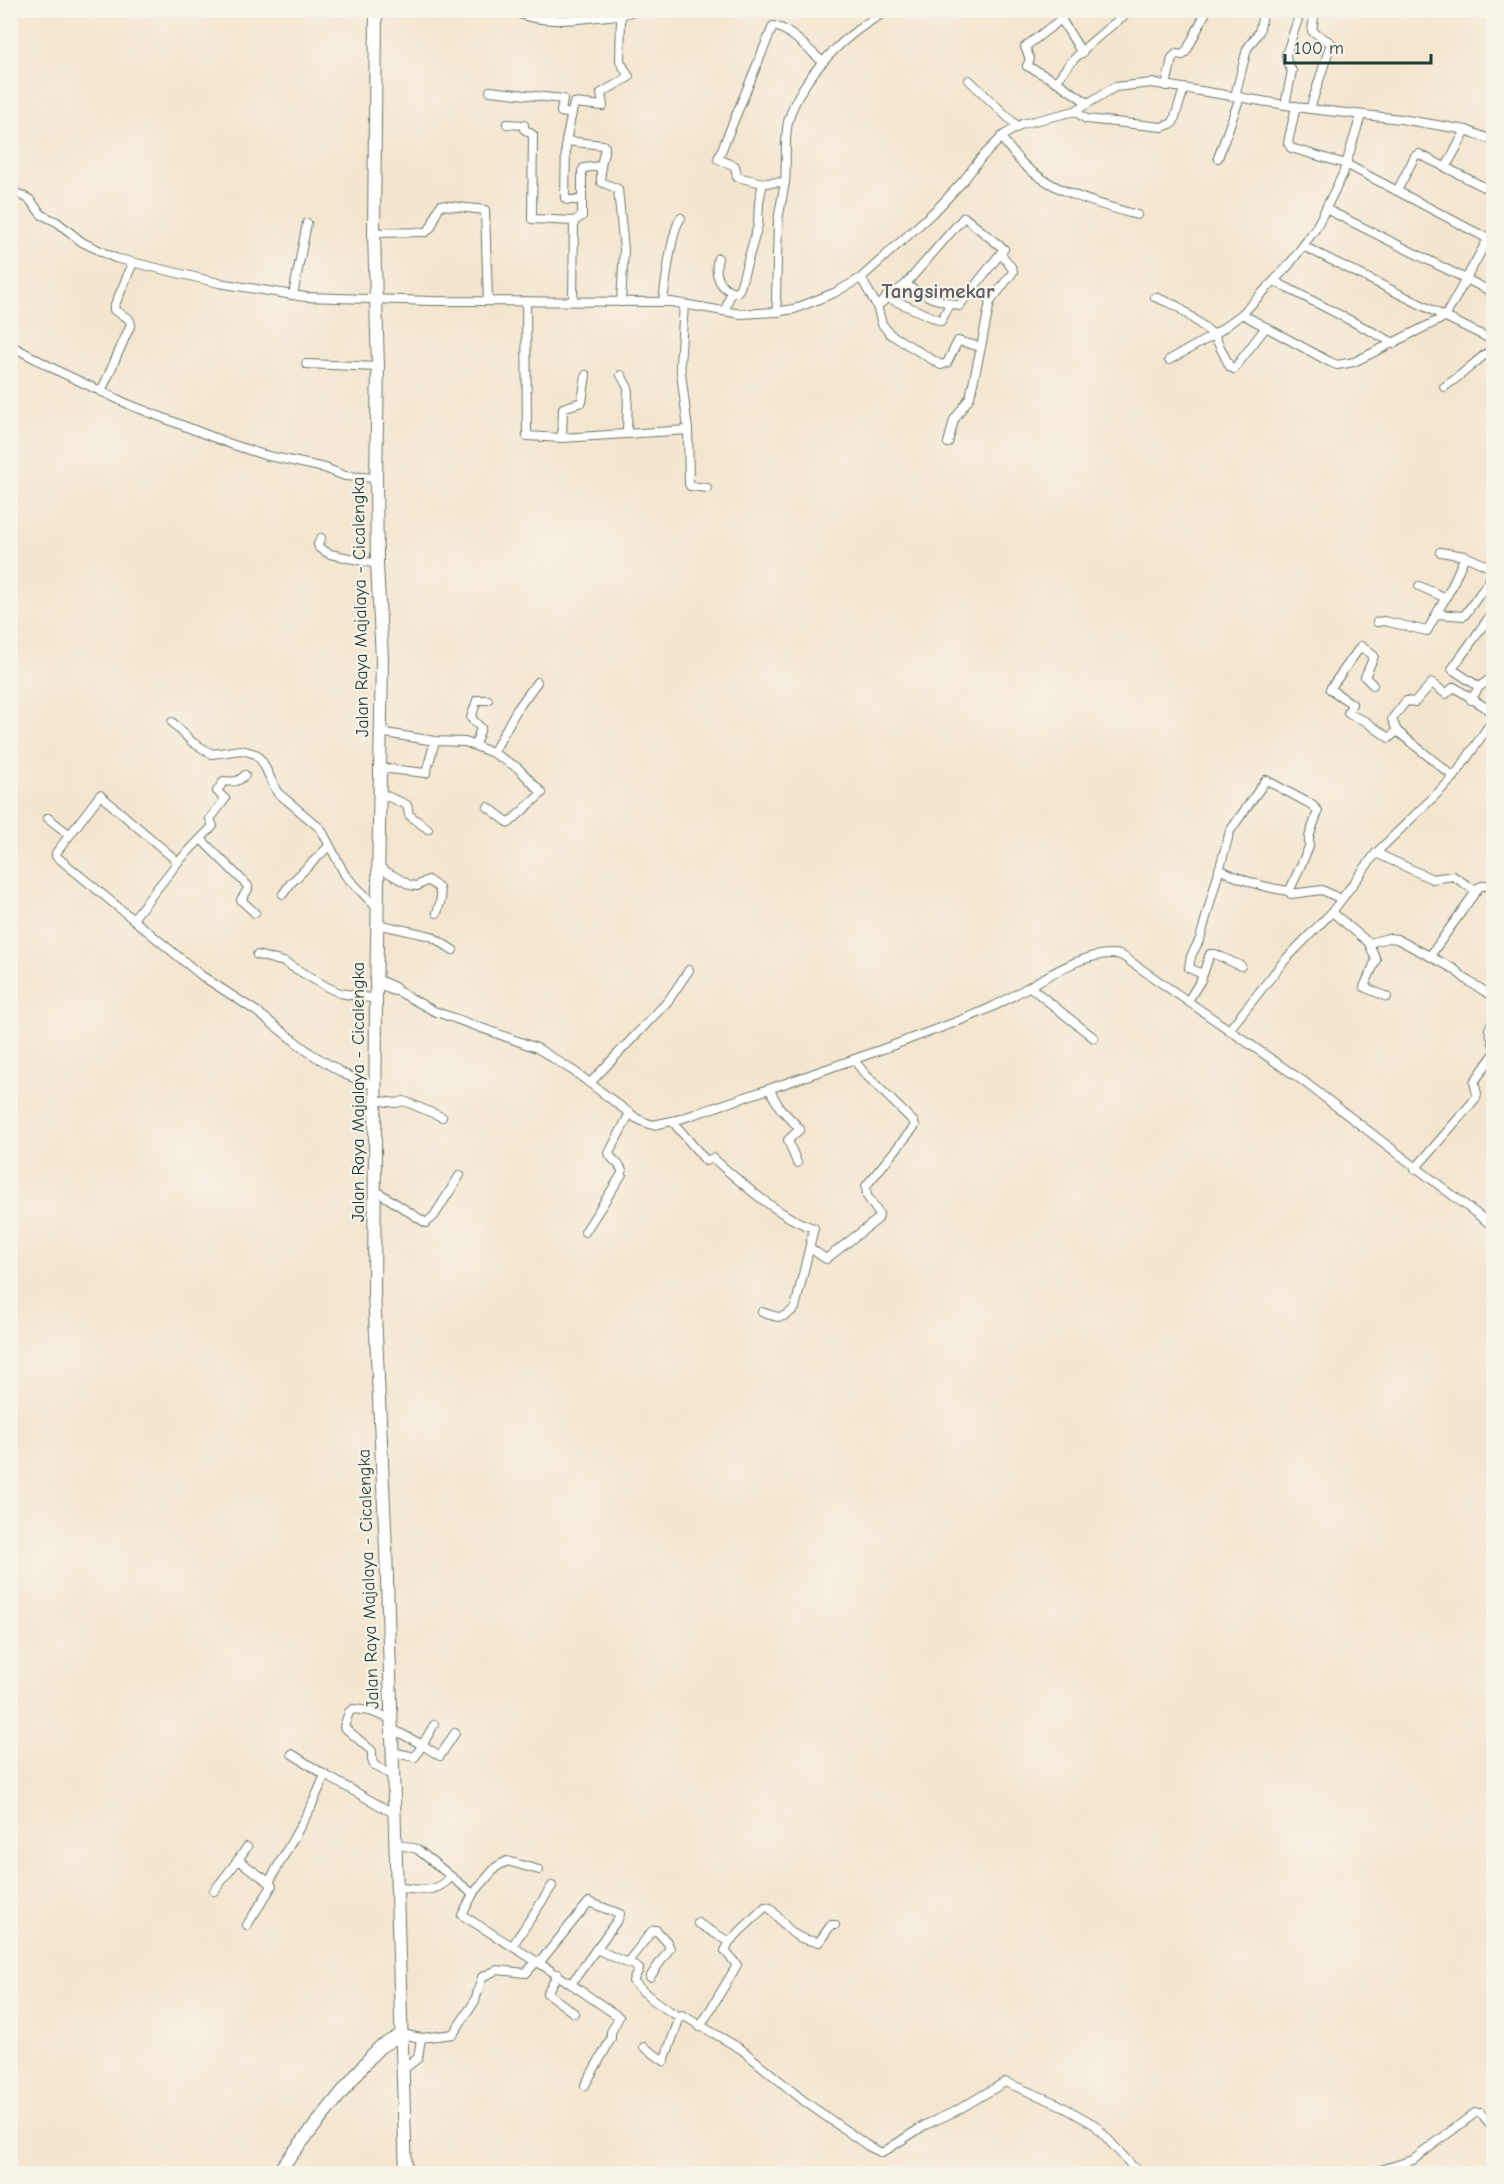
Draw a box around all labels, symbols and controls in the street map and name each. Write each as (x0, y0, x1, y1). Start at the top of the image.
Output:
scale bar (1285, 27, 1430, 65)
text: 100 m (1294, 38, 1344, 59)
district label: Tangsimekar (881, 279, 995, 303)
street label: Jalan Raya Majalaya - Cicalengka (348, 477, 373, 737)
street label: Jalan Raya Majalaya - Cicalengka (348, 962, 369, 1222)
street label: Jalan Raya Majalaya - Cicalengka (353, 1449, 384, 1709)

